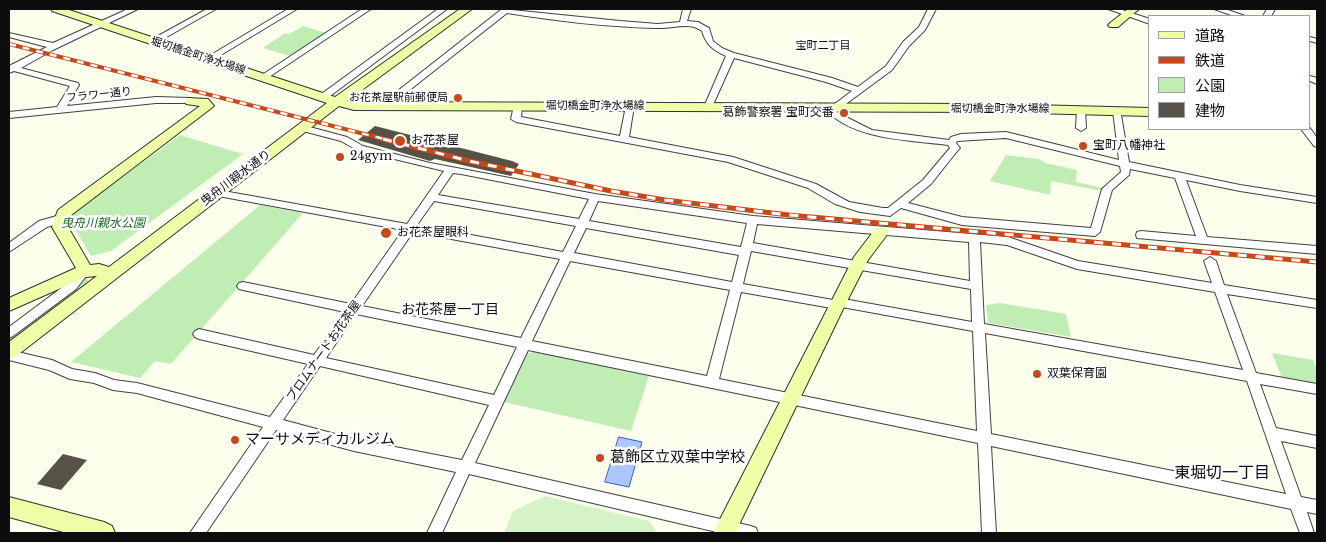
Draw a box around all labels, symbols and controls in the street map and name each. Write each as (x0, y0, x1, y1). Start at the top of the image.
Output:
legend (1148, 15, 1311, 130)
text: 道路 (1195, 26, 1225, 45)
street label: 堀切橋金町浄水場線 (149, 34, 247, 78)
district label: 宝町二丁目 (796, 39, 850, 53)
text: 鉄道 (1195, 51, 1225, 70)
text: 公園 (1195, 76, 1225, 95)
street label: フラワー通り (65, 85, 133, 105)
place label: お花茶屋駅前郵便局 (349, 91, 448, 105)
marker: お花茶屋駅前郵便局 (452, 92, 464, 104)
street label: 堀切橋金町浄水場線 (546, 99, 644, 113)
text: 建物 (1195, 101, 1225, 120)
street label: 堀切橋金町浄水場線 (951, 102, 1049, 116)
place label: 葛飾警察署 宝町交番 (723, 106, 834, 120)
marker: 葛飾警察署 宝町交番 (838, 107, 850, 119)
marker: お花茶屋 (393, 134, 407, 148)
place label: お花茶屋 (411, 134, 459, 148)
place label: 宝町八幡神社 (1093, 139, 1165, 153)
marker: 宝町八幡神社 (1077, 140, 1089, 152)
street label: 曳舟川親水通り (198, 147, 274, 209)
place label: 24gym (350, 150, 392, 164)
marker: 24gym (334, 151, 346, 163)
park label: 曳舟川親水公園 (61, 217, 145, 231)
marker: お花茶屋眼科 (379, 226, 393, 240)
place label: お花茶屋眼科 (397, 226, 469, 240)
street label: プロムナードお花茶屋 (284, 298, 364, 404)
district label: お花茶屋一丁目 (401, 302, 499, 318)
place label: 双葉保育園 (1047, 367, 1107, 381)
marker: 双葉保育園 (1031, 368, 1043, 380)
place label: マーサメディカルジム (245, 431, 395, 449)
marker: マーサメディカルジム (229, 434, 241, 446)
place label: 葛飾区立双葉中学校 (610, 449, 745, 467)
marker: 葛飾区立双葉中学校 (594, 452, 606, 464)
district label: 東堀切一丁目 (1174, 463, 1270, 483)

